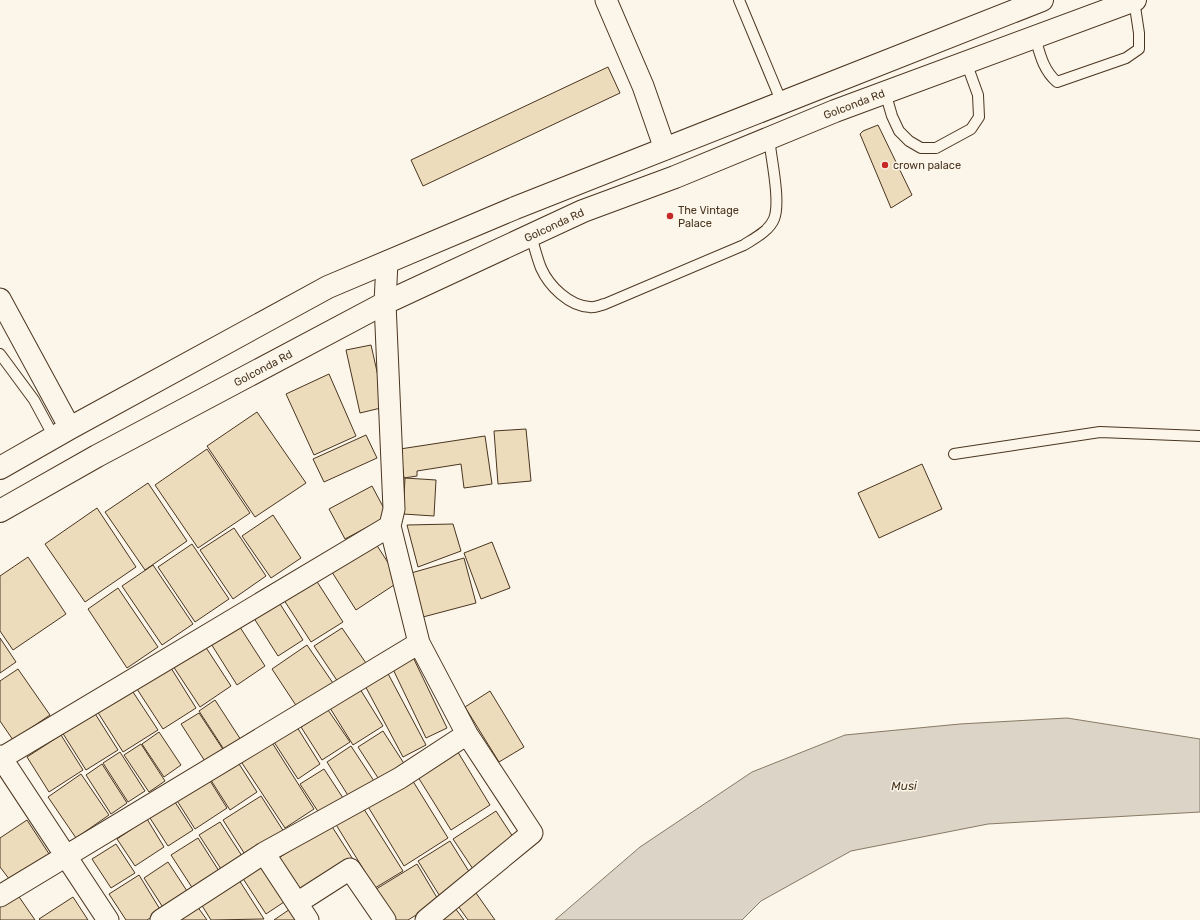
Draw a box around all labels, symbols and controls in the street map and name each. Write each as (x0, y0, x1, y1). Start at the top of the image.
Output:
street label: Golconda Rd (822, 87, 887, 122)
place label: crown palace (893, 159, 961, 172)
marker: crown palace (880, 160, 890, 170)
place label: The Vintage Palace (678, 204, 739, 230)
street label: Golconda Rd (522, 206, 586, 245)
marker: The Vintage Palace (665, 211, 675, 221)
street label: Golconda Rd (232, 348, 295, 389)
water label: Musi (891, 779, 918, 793)

